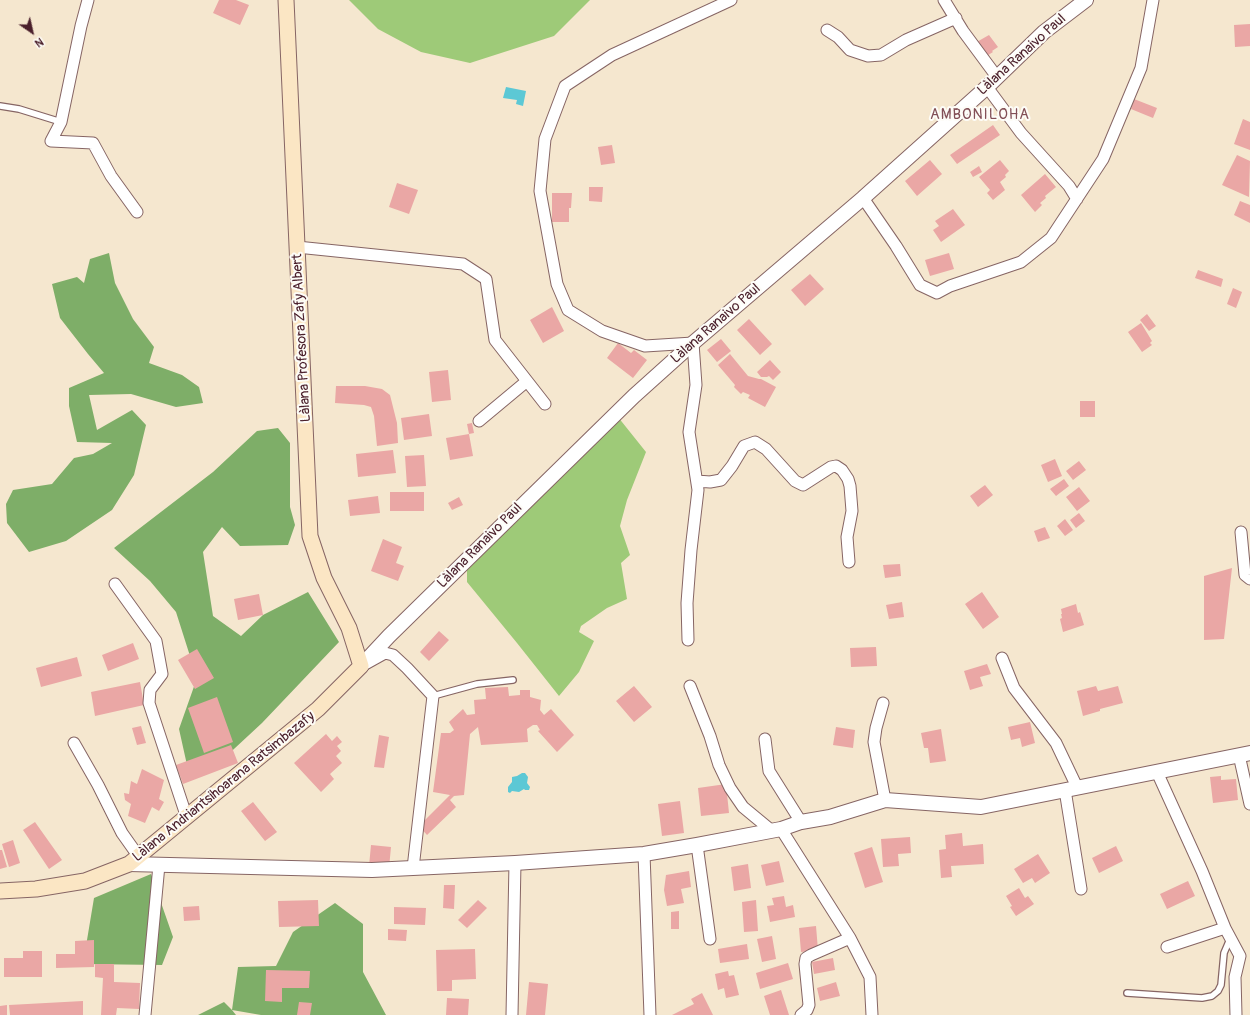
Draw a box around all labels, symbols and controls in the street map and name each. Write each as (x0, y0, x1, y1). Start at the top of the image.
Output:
street label: Làlana Ranaivo Paul (974, 11, 1070, 99)
north arrow (12, 12, 52, 52)
text: N (32, 35, 46, 50)
district label: AMBONILOHA (930, 106, 1030, 124)
street label: Làlana Profesora Zafy Albert (289, 253, 315, 423)
street label: Làlana Ranaivo Paul (668, 280, 764, 368)
street label: Làlana Ranaivo Paul (434, 500, 526, 592)
street label: Làlana Andriantsihoarana Ratsimbazafy (130, 708, 318, 866)

